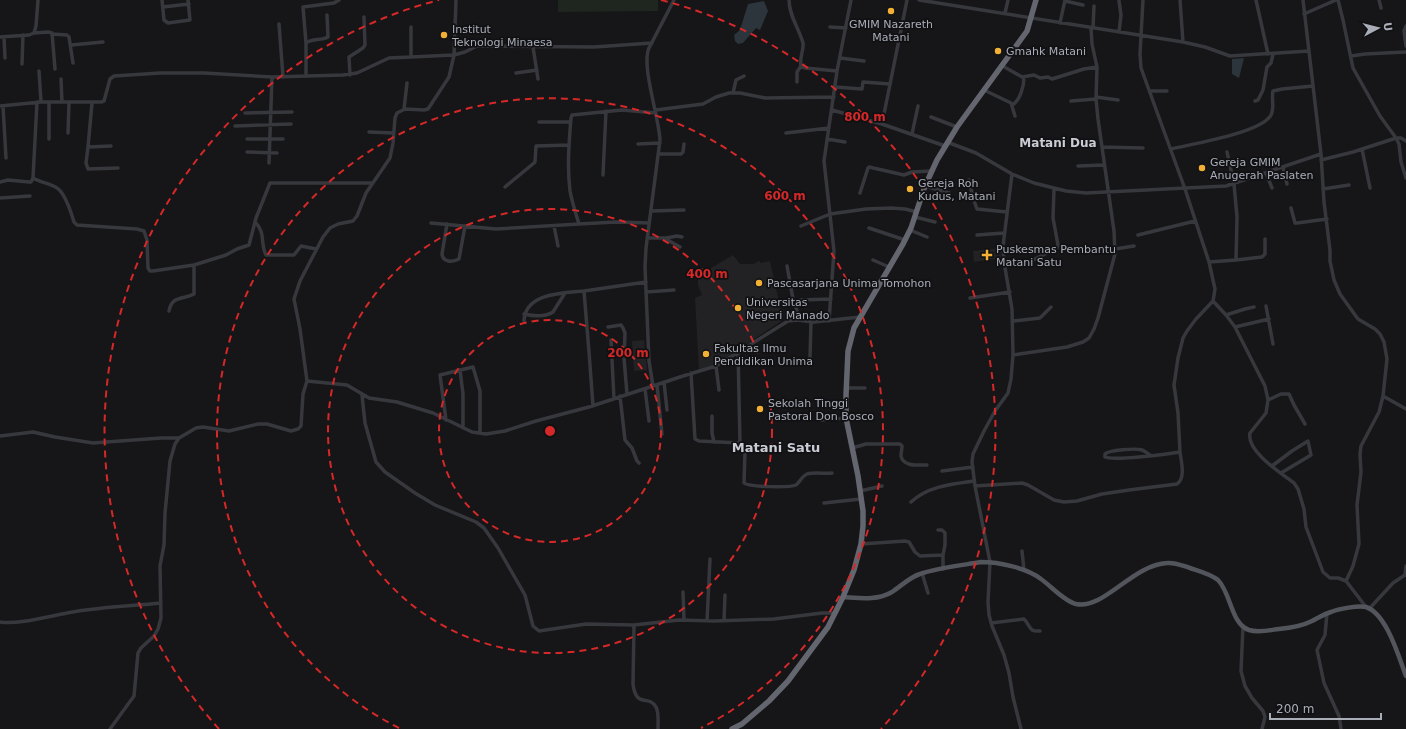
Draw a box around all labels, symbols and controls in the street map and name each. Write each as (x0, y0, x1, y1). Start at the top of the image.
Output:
marker: GMIM Nazareth Matani (886, 6, 896, 16)
north arrow (1358, 8, 1398, 48)
place label: GMIM Nazareth Matani (849, 18, 933, 44)
text: U (1380, 22, 1394, 32)
place label: Institut Teknologi Minaesa (451, 23, 553, 49)
marker: Institut Teknologi Minaesa (439, 30, 449, 40)
place label: Gmahk Matani (1006, 45, 1086, 58)
marker: Gmahk Matani (993, 46, 1003, 56)
text: 800 m (844, 110, 886, 124)
district label: Matani Dua (1019, 136, 1097, 150)
place label: Gereja GMIM Anugerah Paslaten (1210, 156, 1313, 182)
marker: Gereja GMIM Anugerah Paslaten (1197, 163, 1207, 173)
place label: Gereja Roh Kudus, Matani (918, 177, 996, 203)
marker: Gereja Roh Kudus, Matani (905, 184, 915, 194)
text: 600 m (764, 189, 806, 203)
place label: Puskesmas Pembantu Matani Satu (996, 243, 1116, 269)
marker: Puskesmas Pembantu Matani Satu (981, 249, 993, 261)
text: 400 m (686, 267, 728, 281)
place label: Pascasarjana Unima Tomohon (767, 277, 931, 290)
marker: Pascasarjana Unima Tomohon (754, 278, 764, 288)
place label: Universitas Negeri Manado (746, 296, 830, 322)
marker: Universitas Negeri Manado (733, 303, 743, 313)
place label: Fakultas Ilmu Pendidikan Unima (714, 342, 813, 368)
text: 200 m (607, 346, 649, 360)
marker: Fakultas Ilmu Pendidikan Unima (701, 349, 711, 359)
place label: Sekolah Tinggi Pastoral Don Bosco (768, 397, 874, 423)
marker: Sekolah Tinggi Pastoral Don Bosco (755, 404, 765, 414)
centre of rings (543, 424, 557, 438)
district label: Matani Satu (732, 440, 820, 455)
scale bar (1270, 695, 1381, 721)
text: 200 m (1276, 702, 1314, 716)

